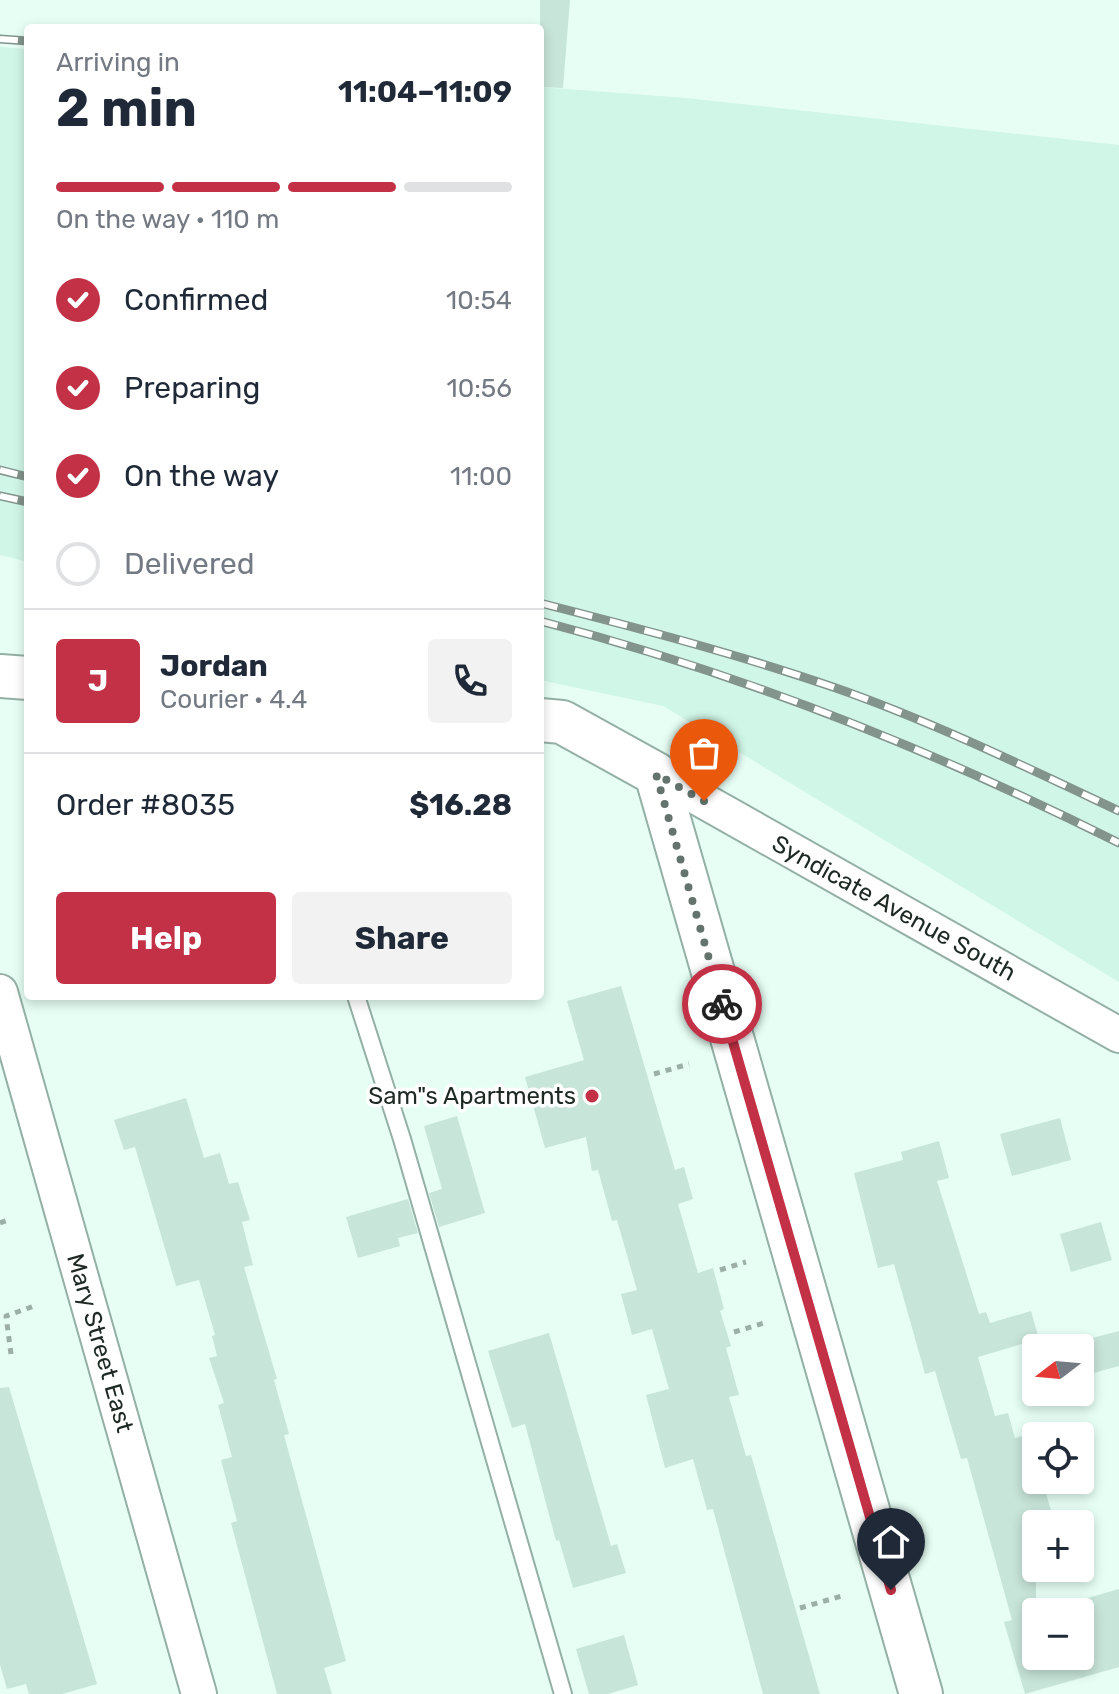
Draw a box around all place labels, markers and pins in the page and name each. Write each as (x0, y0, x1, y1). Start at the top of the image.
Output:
pin (670, 719, 738, 801)
place label: Sam"s Apartments (368, 1082, 576, 1110)
marker: Sam"s Apartments (583, 1087, 601, 1105)
pin (857, 1508, 925, 1590)

